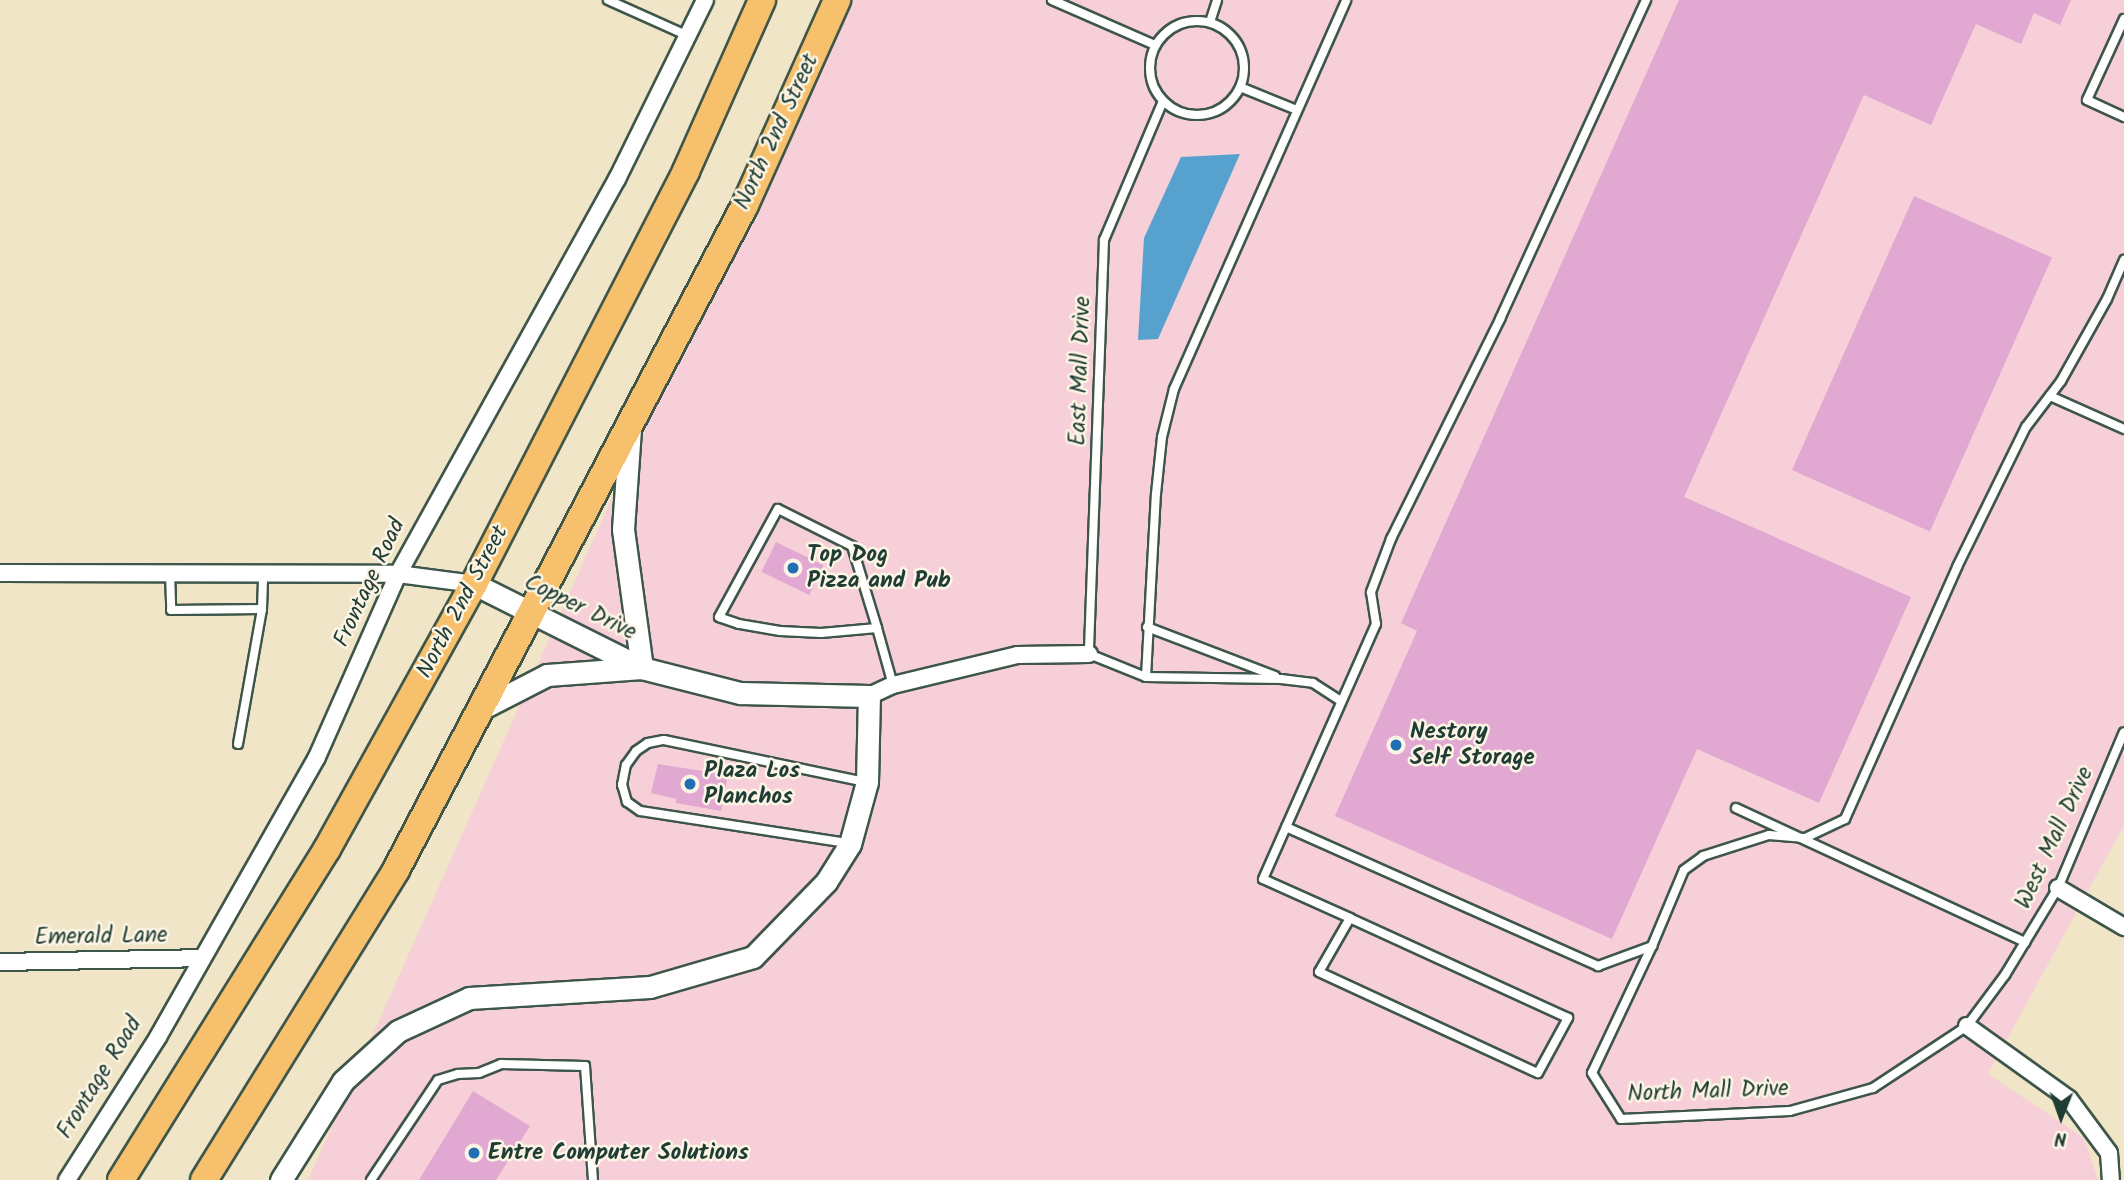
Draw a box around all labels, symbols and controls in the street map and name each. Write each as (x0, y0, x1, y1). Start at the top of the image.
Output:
street label: North 2nd Street (729, 50, 825, 214)
street label: East Mall Drive (1065, 296, 1097, 446)
street label: Frontage Road (328, 514, 412, 652)
street label: North 2nd Street (411, 521, 515, 683)
place label: Top Dog Pizza and Pub (807, 541, 951, 595)
marker: Top Dog Pizza and Pub (785, 560, 801, 576)
street label: Copper Drive (519, 569, 641, 647)
place label: Nestory Self Storage (1410, 718, 1535, 772)
marker: Nestory Self Storage (1388, 737, 1404, 753)
place label: Plaza Los Planchos (704, 757, 800, 811)
street label: West Mall Drive (2010, 763, 2100, 913)
marker: Plaza Los Planchos (682, 776, 698, 792)
street label: Emerald Lane (34, 922, 168, 952)
street label: Frontage Road (52, 1012, 148, 1144)
street label: North Mall Drive (1627, 1075, 1789, 1109)
north arrow (2026, 1082, 2096, 1152)
text: N (2054, 1123, 2067, 1153)
place label: Entre Computer Solutions (488, 1139, 749, 1167)
marker: Entre Computer Solutions (466, 1145, 482, 1161)

